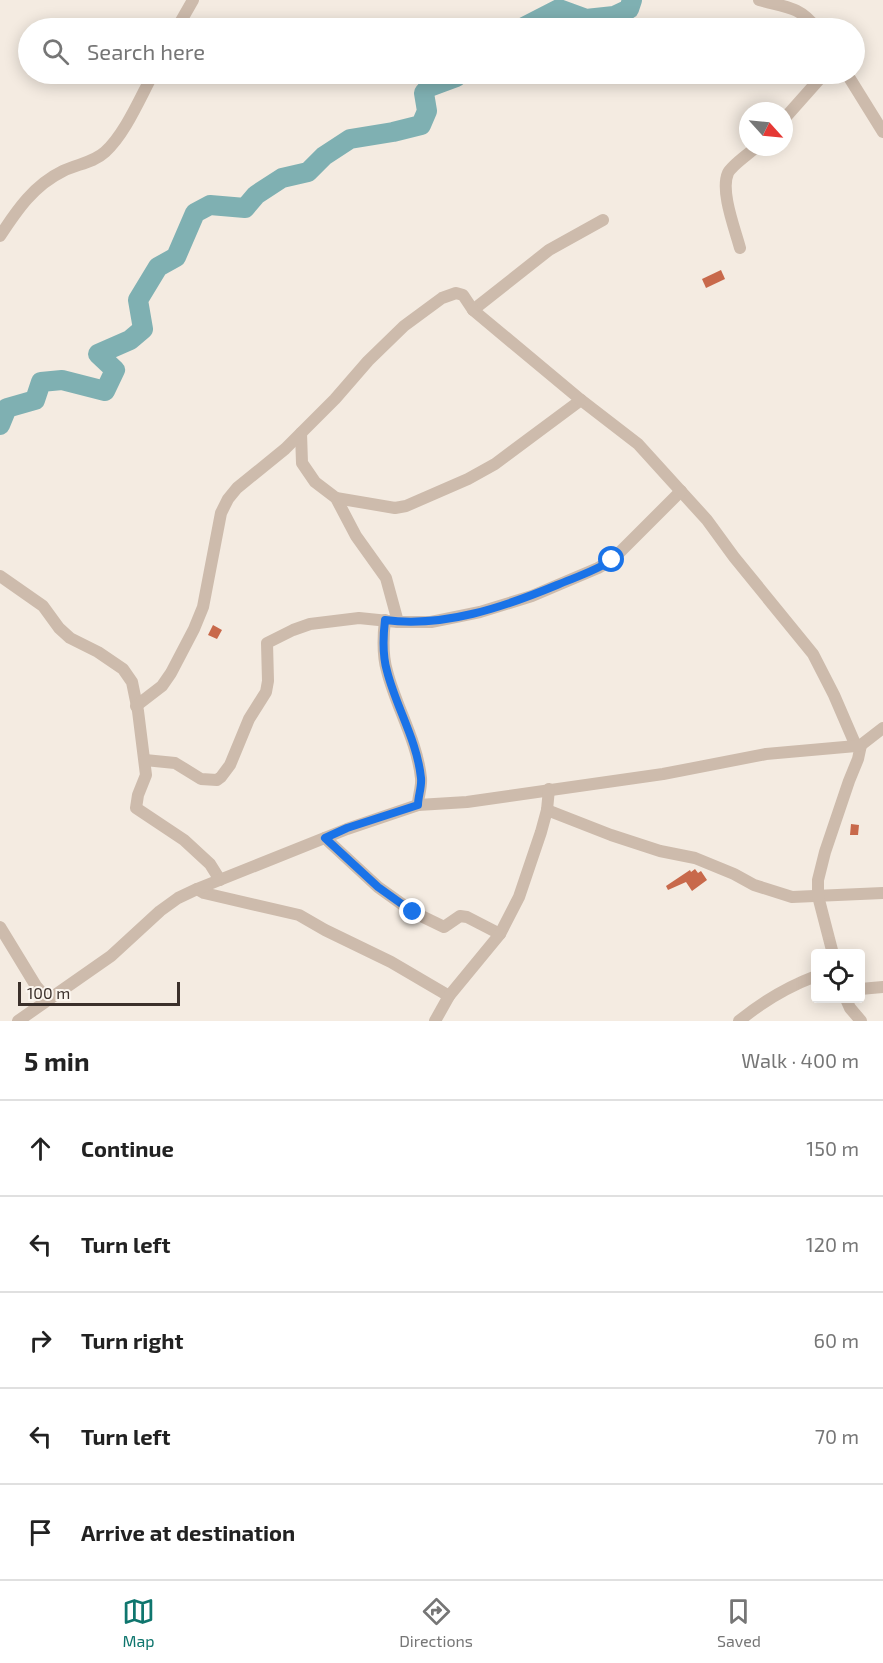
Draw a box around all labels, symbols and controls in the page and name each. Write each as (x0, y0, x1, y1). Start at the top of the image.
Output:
search box (18, 18, 865, 84)
icon: search (39, 35, 72, 68)
text: Search here (87, 38, 205, 64)
north arrow (739, 102, 793, 156)
route start (598, 546, 624, 572)
route end (399, 898, 425, 924)
map controls (811, 949, 865, 1003)
button: locate (811, 949, 865, 1003)
scale bar (18, 979, 180, 1007)
text: 100 m (27, 983, 70, 1002)
text: 5 min (24, 1045, 90, 1076)
text: Walk · 400 m (741, 1048, 859, 1072)
icon: ahead (24, 1132, 57, 1165)
text: Continue (81, 1135, 174, 1161)
text: 150 m (806, 1136, 859, 1160)
icon: left (24, 1228, 57, 1261)
text: Turn left (81, 1231, 170, 1257)
text: 120 m (806, 1232, 859, 1256)
icon: right (24, 1324, 57, 1357)
text: Turn right (81, 1327, 183, 1353)
text: 60 m (814, 1328, 859, 1352)
icon: left (24, 1420, 57, 1453)
text: Turn left (81, 1423, 170, 1449)
text: 70 m (815, 1424, 859, 1448)
icon: arrive (24, 1516, 57, 1549)
text: Arrive at destination (81, 1519, 295, 1545)
tab: Map (122, 1595, 155, 1650)
tab: Directions (399, 1595, 473, 1650)
tab: Saved (717, 1595, 761, 1650)

